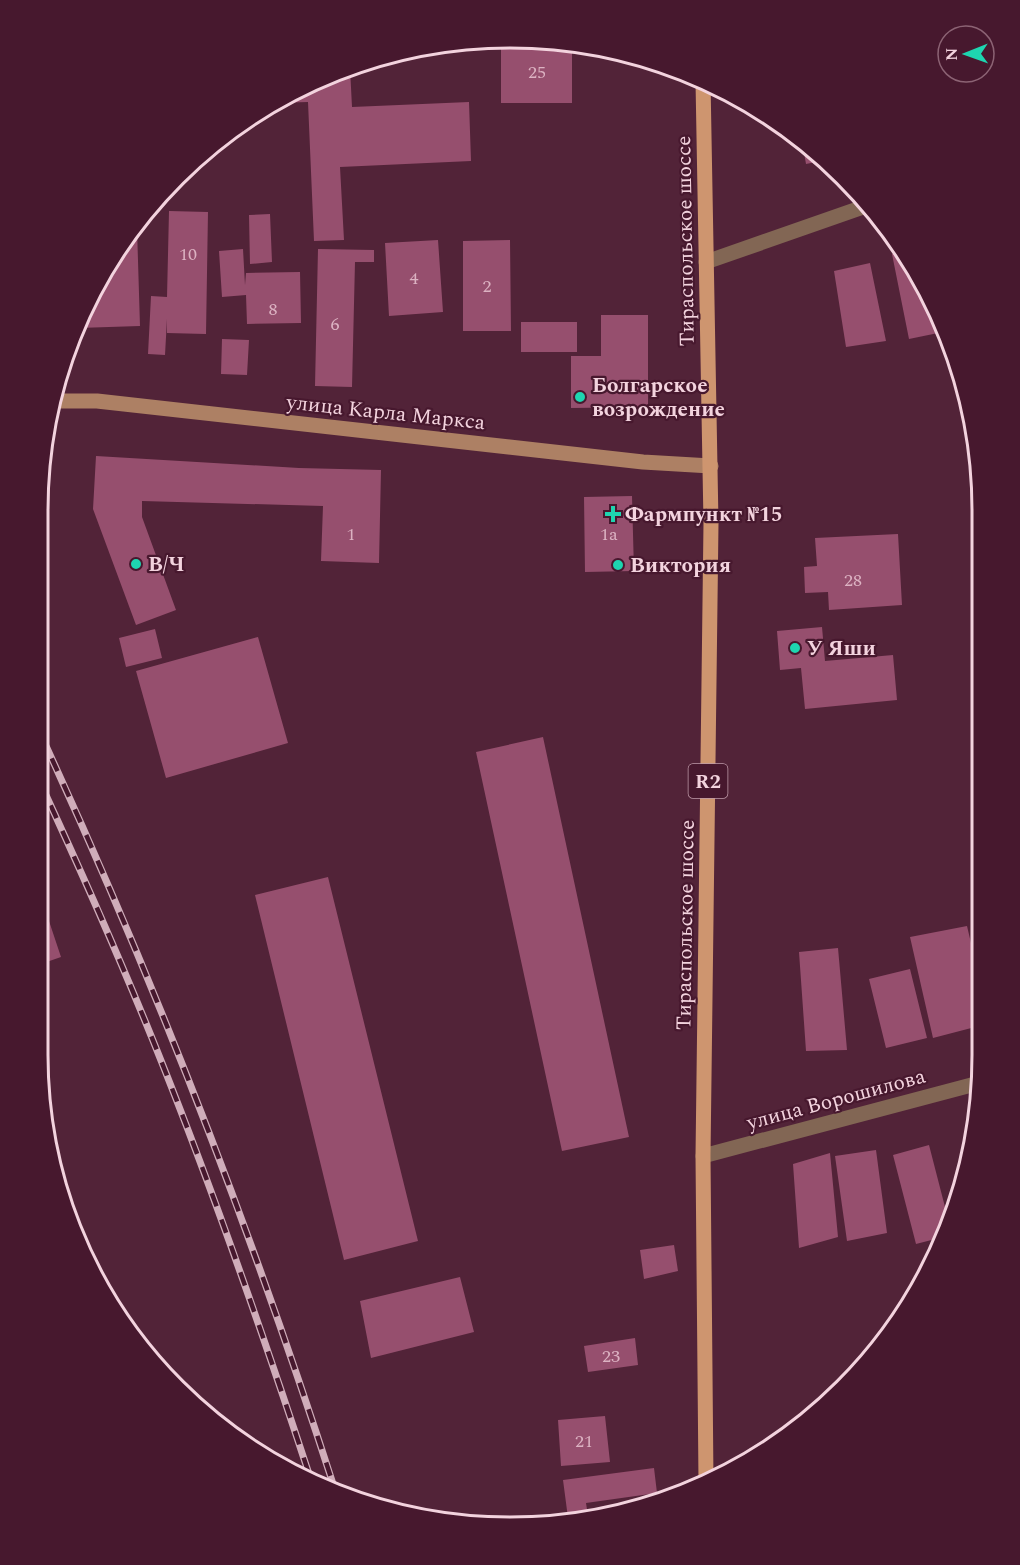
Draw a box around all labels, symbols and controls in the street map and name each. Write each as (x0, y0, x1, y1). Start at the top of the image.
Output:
north arrow (936, 24, 996, 84)
text: N (940, 48, 964, 61)
house number: 25 (528, 59, 546, 86)
street label: Тираспольское шоссе (668, 135, 704, 347)
house number: 10 (179, 241, 197, 268)
house number: 4 (410, 265, 419, 292)
house number: 2 (483, 273, 492, 300)
house number: 8 (269, 296, 278, 323)
house number: 6 (331, 311, 340, 338)
place label: Болгарское возрождение (592, 370, 725, 426)
street label: улица Карла Маркса (284, 387, 487, 439)
marker: Болгарское возрождение (573, 390, 587, 404)
place label: Фармпункт №15 (625, 499, 783, 531)
marker: Фармпункт №15 (606, 507, 620, 521)
house number: 1 (347, 521, 356, 548)
house number: 1a (600, 521, 618, 548)
place label: В/Ч (148, 549, 185, 581)
place label: Виктория (630, 550, 731, 582)
marker: В/Ч (129, 557, 143, 571)
marker: Виктория (611, 558, 625, 572)
house number: 28 (844, 567, 862, 594)
place label: У Яши (807, 633, 876, 665)
marker: У Яши (788, 641, 802, 655)
road number: R2 (688, 764, 728, 798)
street label: Тираспольское шоссе (668, 819, 704, 1031)
street label: улица Ворошилова (742, 1061, 930, 1140)
house number: 23 (602, 1343, 620, 1370)
house number: 21 (575, 1428, 593, 1455)

